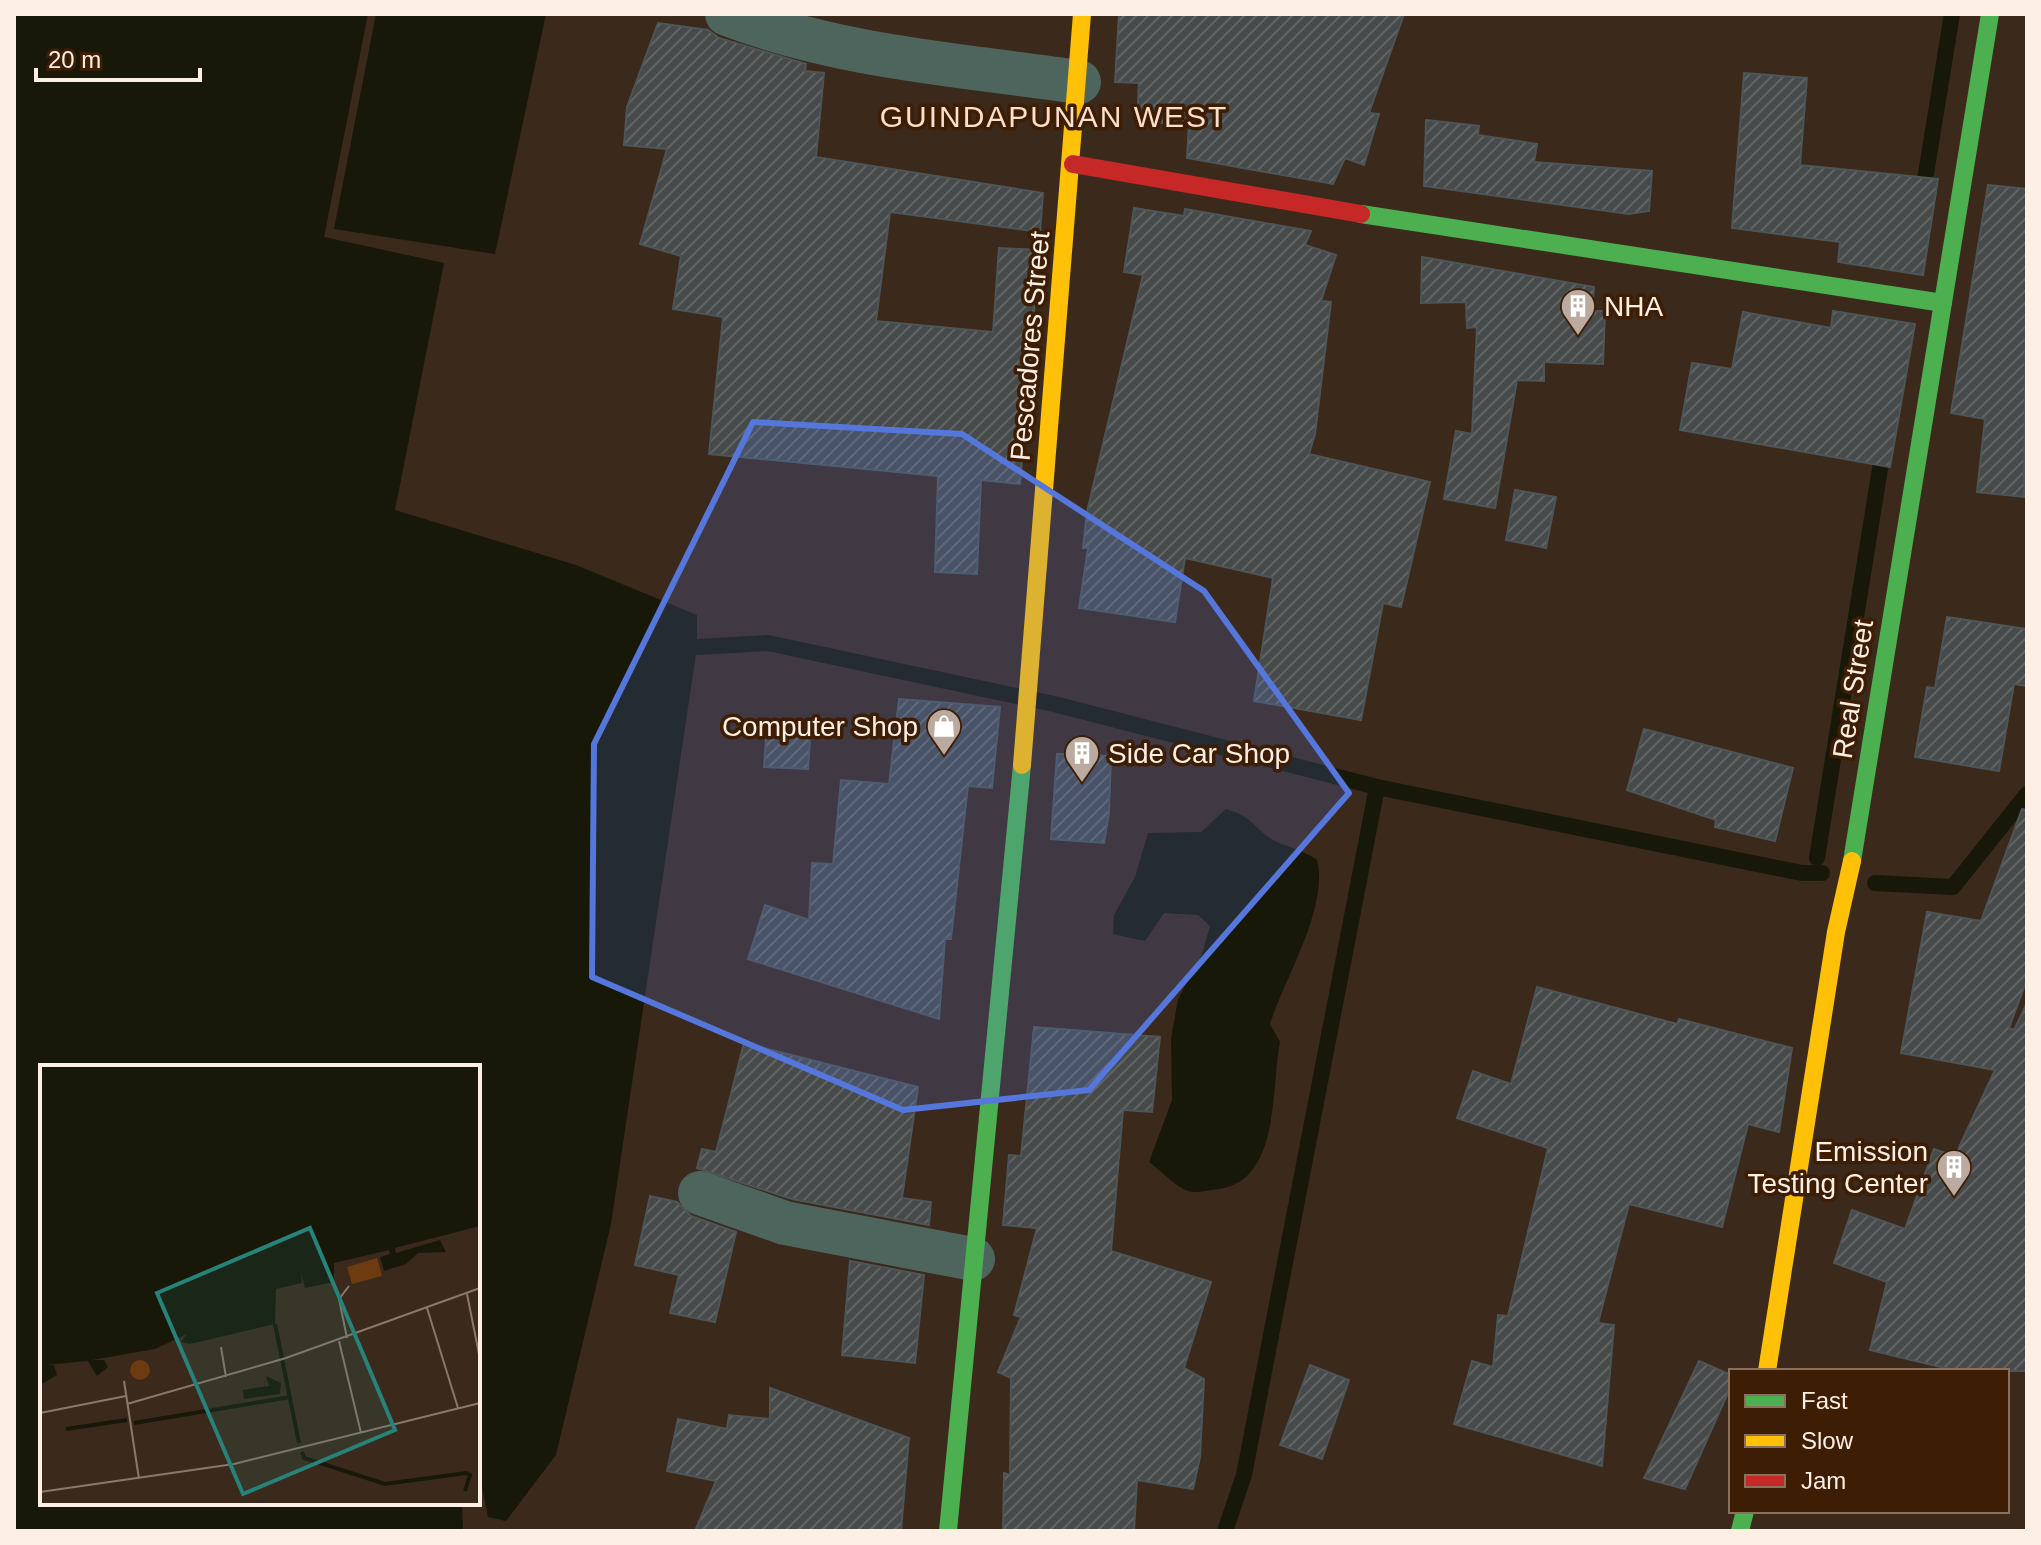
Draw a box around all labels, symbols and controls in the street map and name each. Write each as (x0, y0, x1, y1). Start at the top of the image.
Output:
scale bar (36, 32, 200, 82)
text: 20 m (48, 46, 101, 73)
district label: GUINDAPUNAN WEST (880, 100, 1228, 133)
street label: Pescadores Street (1005, 230, 1055, 462)
building icon: NHA (1559, 287, 1597, 337)
place label: NHA (1604, 291, 1663, 322)
street label: Real Street (1827, 617, 1879, 761)
shop icon: Computer Shop (925, 707, 963, 757)
place label: Computer Shop (722, 711, 918, 742)
building icon: Side Car Shop (1063, 734, 1101, 784)
place label: Side Car Shop (1108, 738, 1290, 769)
inset map (40, 1065, 480, 1505)
place label: Emission Testing Center (1747, 1136, 1928, 1199)
building icon: Emission Testing Center (1935, 1148, 1973, 1198)
legend (1729, 1369, 2009, 1513)
text: Fast (1801, 1387, 1848, 1414)
text: Slow (1801, 1427, 1854, 1454)
text: Jam (1801, 1467, 1846, 1494)

